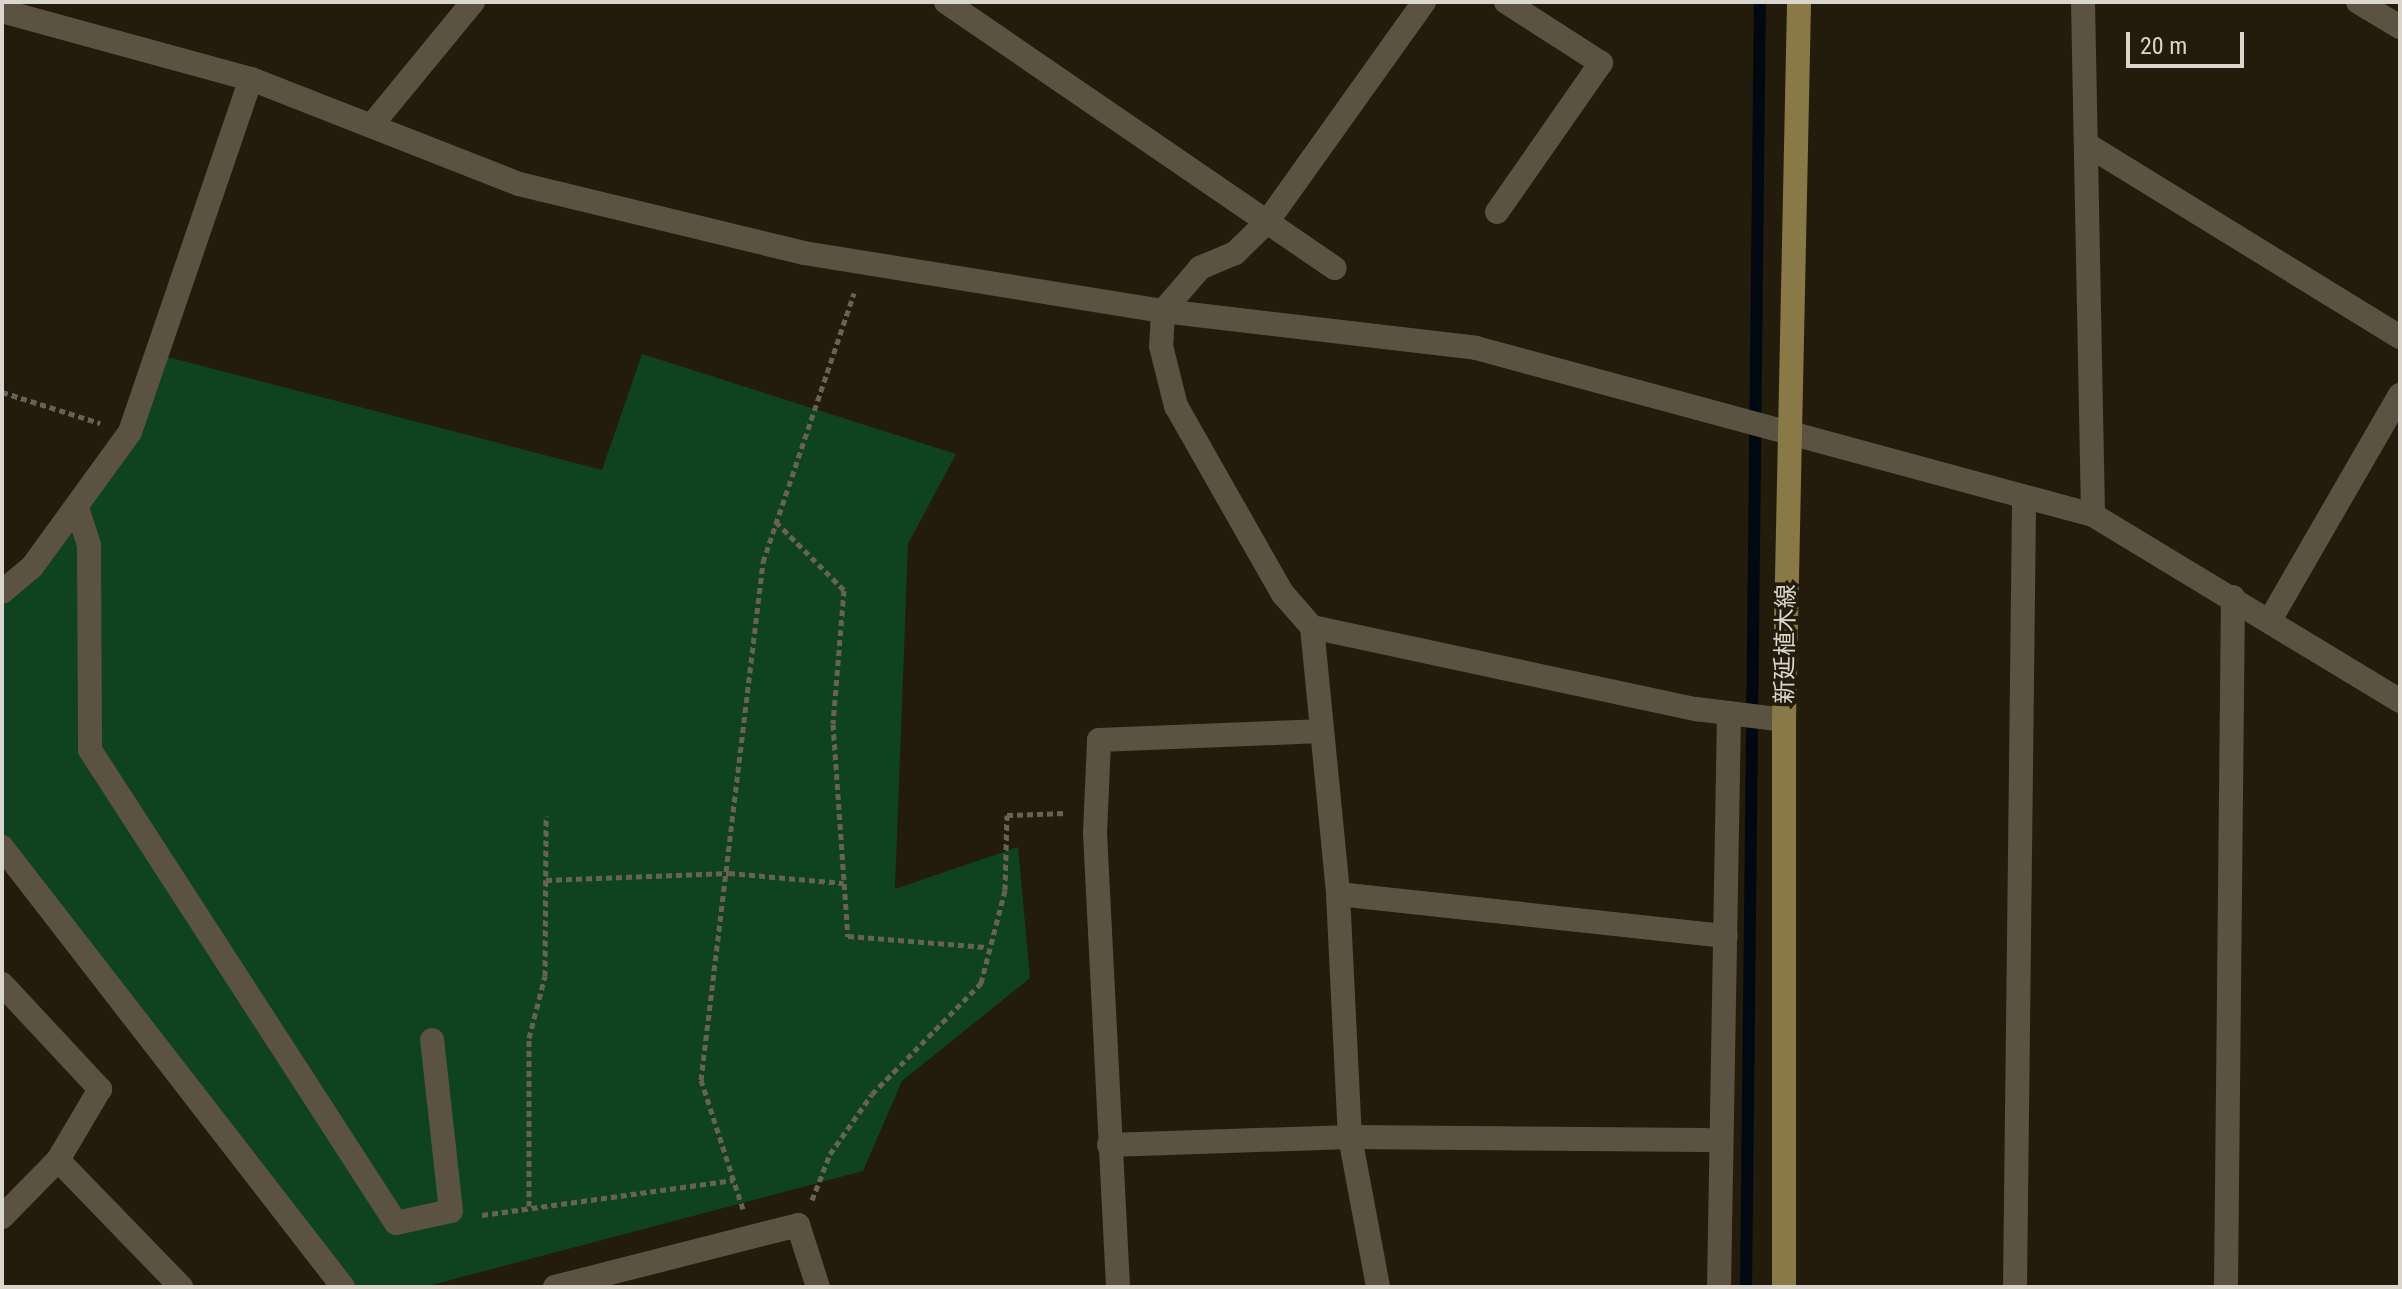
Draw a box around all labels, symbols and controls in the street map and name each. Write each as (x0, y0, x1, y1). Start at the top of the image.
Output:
scale bar (2130, 16, 2248, 66)
text: 20 m (2140, 32, 2187, 60)
street label: 新延植木線 (1771, 584, 1801, 704)

